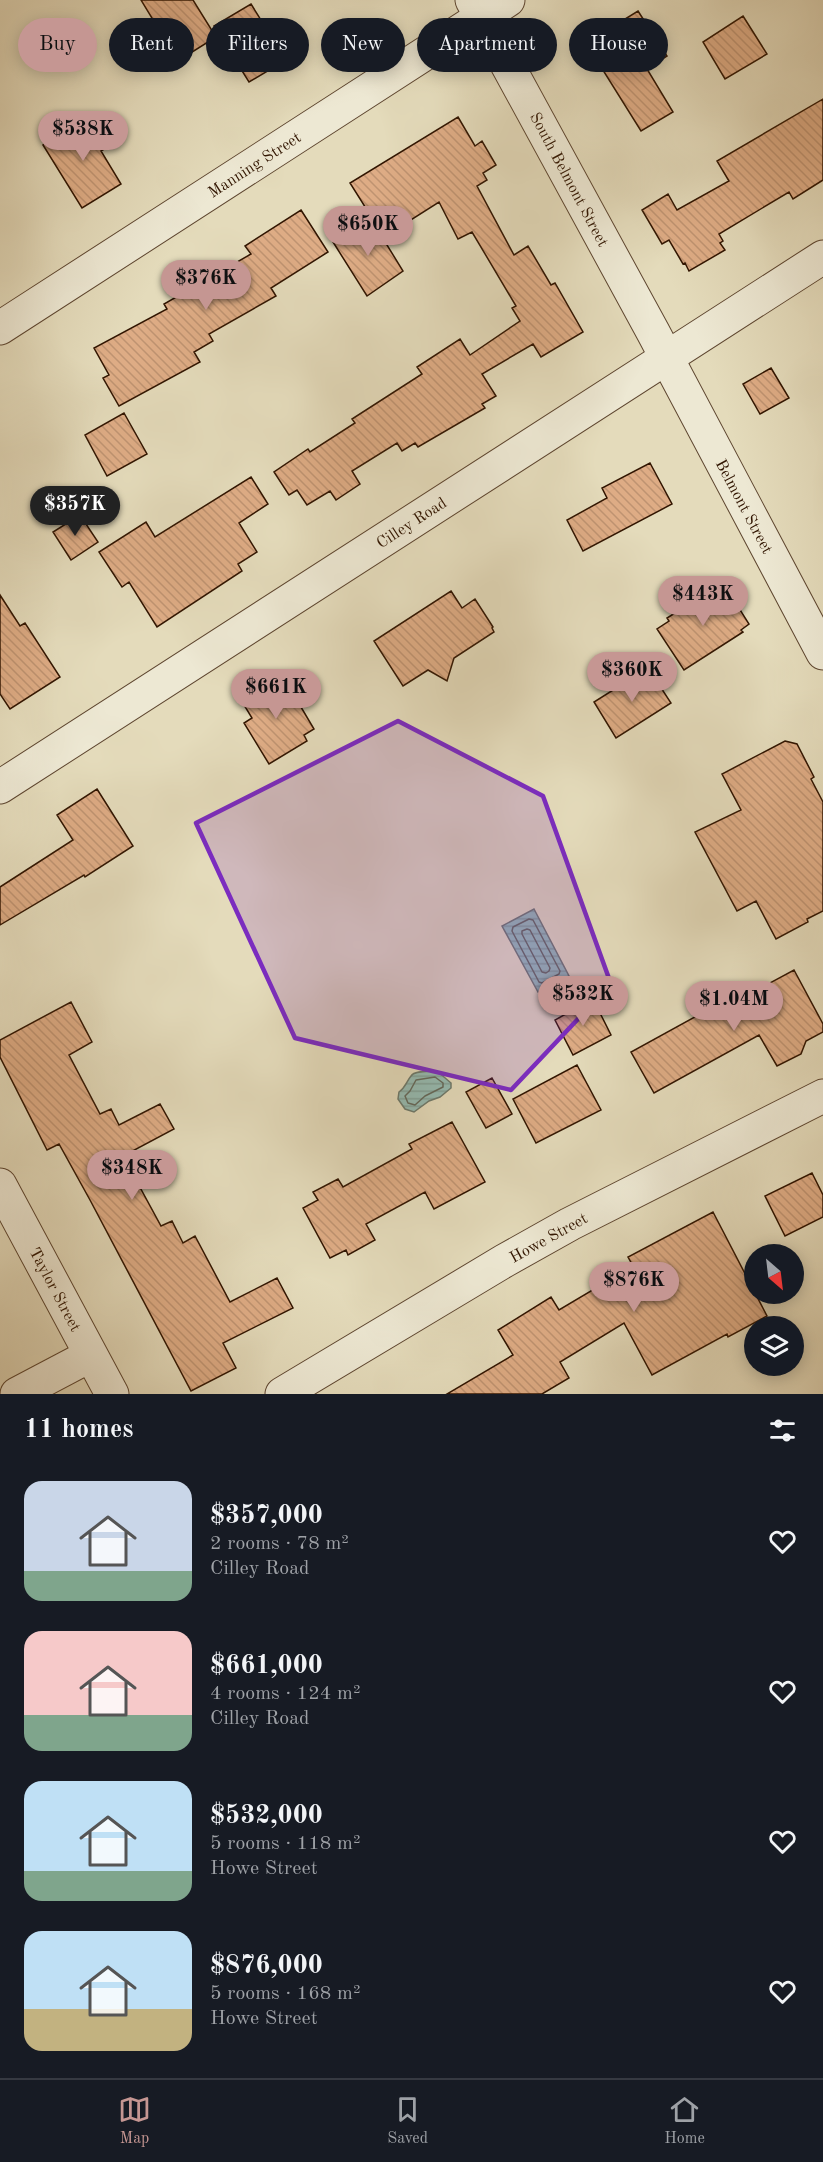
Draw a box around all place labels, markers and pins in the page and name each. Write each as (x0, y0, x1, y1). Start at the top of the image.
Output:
pin: $538K (41, 111, 125, 162)
pin: $650K (326, 206, 410, 257)
pin: $376K (164, 260, 248, 311)
pin: $357K (33, 486, 117, 537)
pin: $443K (661, 576, 745, 627)
pin: $360K (590, 652, 674, 703)
pin: $661K (234, 669, 318, 720)
pin: $532K (541, 976, 625, 1027)
pin: $1.04M (685, 981, 783, 1032)
pin: $348K (90, 1150, 174, 1201)
pin: $876K (592, 1262, 676, 1313)

